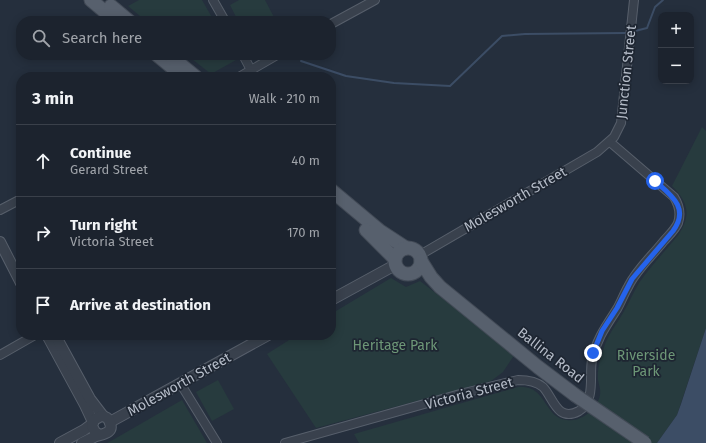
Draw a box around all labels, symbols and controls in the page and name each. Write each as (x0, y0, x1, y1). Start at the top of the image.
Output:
map controls (658, 12, 694, 84)
button: + (658, 12, 694, 48)
search box (16, 16, 336, 60)
street label: Junction Street (613, 23, 640, 120)
icon: search (30, 27, 52, 49)
text: Search here (62, 29, 142, 47)
button: − (658, 48, 694, 84)
text: 3 min (32, 88, 74, 109)
text: Walk · 210 m (249, 91, 320, 106)
text: Continue (70, 144, 131, 162)
icon: ahead (32, 150, 54, 172)
text: 40 m (291, 153, 320, 168)
text: Gerard Street (70, 162, 148, 177)
street label: Molesworth Street (461, 163, 570, 236)
route start (646, 172, 664, 190)
text: Turn right (70, 216, 137, 234)
icon: right (32, 222, 54, 244)
text: 170 m (287, 225, 320, 240)
text: Victoria Street (70, 234, 154, 249)
icon: arrive (32, 294, 54, 316)
text: Arrive at destination (70, 296, 211, 314)
street label: Ballina Road (514, 324, 587, 387)
park label: Heritage Park (353, 337, 438, 354)
route end (584, 344, 602, 362)
park label: Riverside Park (617, 347, 675, 380)
street label: Molesworth Street (125, 348, 235, 420)
street label: Victoria Street (423, 373, 516, 413)

